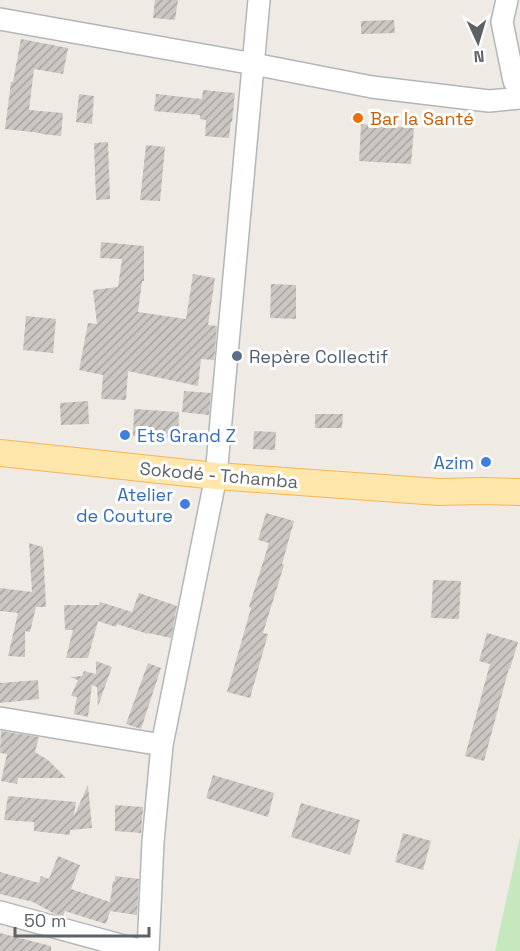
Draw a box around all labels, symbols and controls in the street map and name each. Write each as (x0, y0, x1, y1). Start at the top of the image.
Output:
north arrow (448, 12, 508, 72)
text: N (473, 46, 485, 67)
place label: Bar la Santé (370, 107, 474, 130)
marker: Bar la Santé (351, 111, 365, 125)
place label: Repère Collectif (249, 345, 388, 368)
marker: Repère Collectif (230, 349, 244, 363)
place label: Ets Grand Z (137, 424, 236, 447)
marker: Ets Grand Z (118, 428, 132, 442)
place label: Azim (433, 451, 474, 474)
marker: Azim (479, 455, 493, 469)
street label: Sokodé - Tchamba (139, 457, 299, 493)
place label: Atelier de Couture (76, 483, 173, 527)
marker: Atelier de Couture (178, 497, 192, 511)
scale bar (15, 900, 148, 938)
text: 50 m (24, 909, 66, 932)

